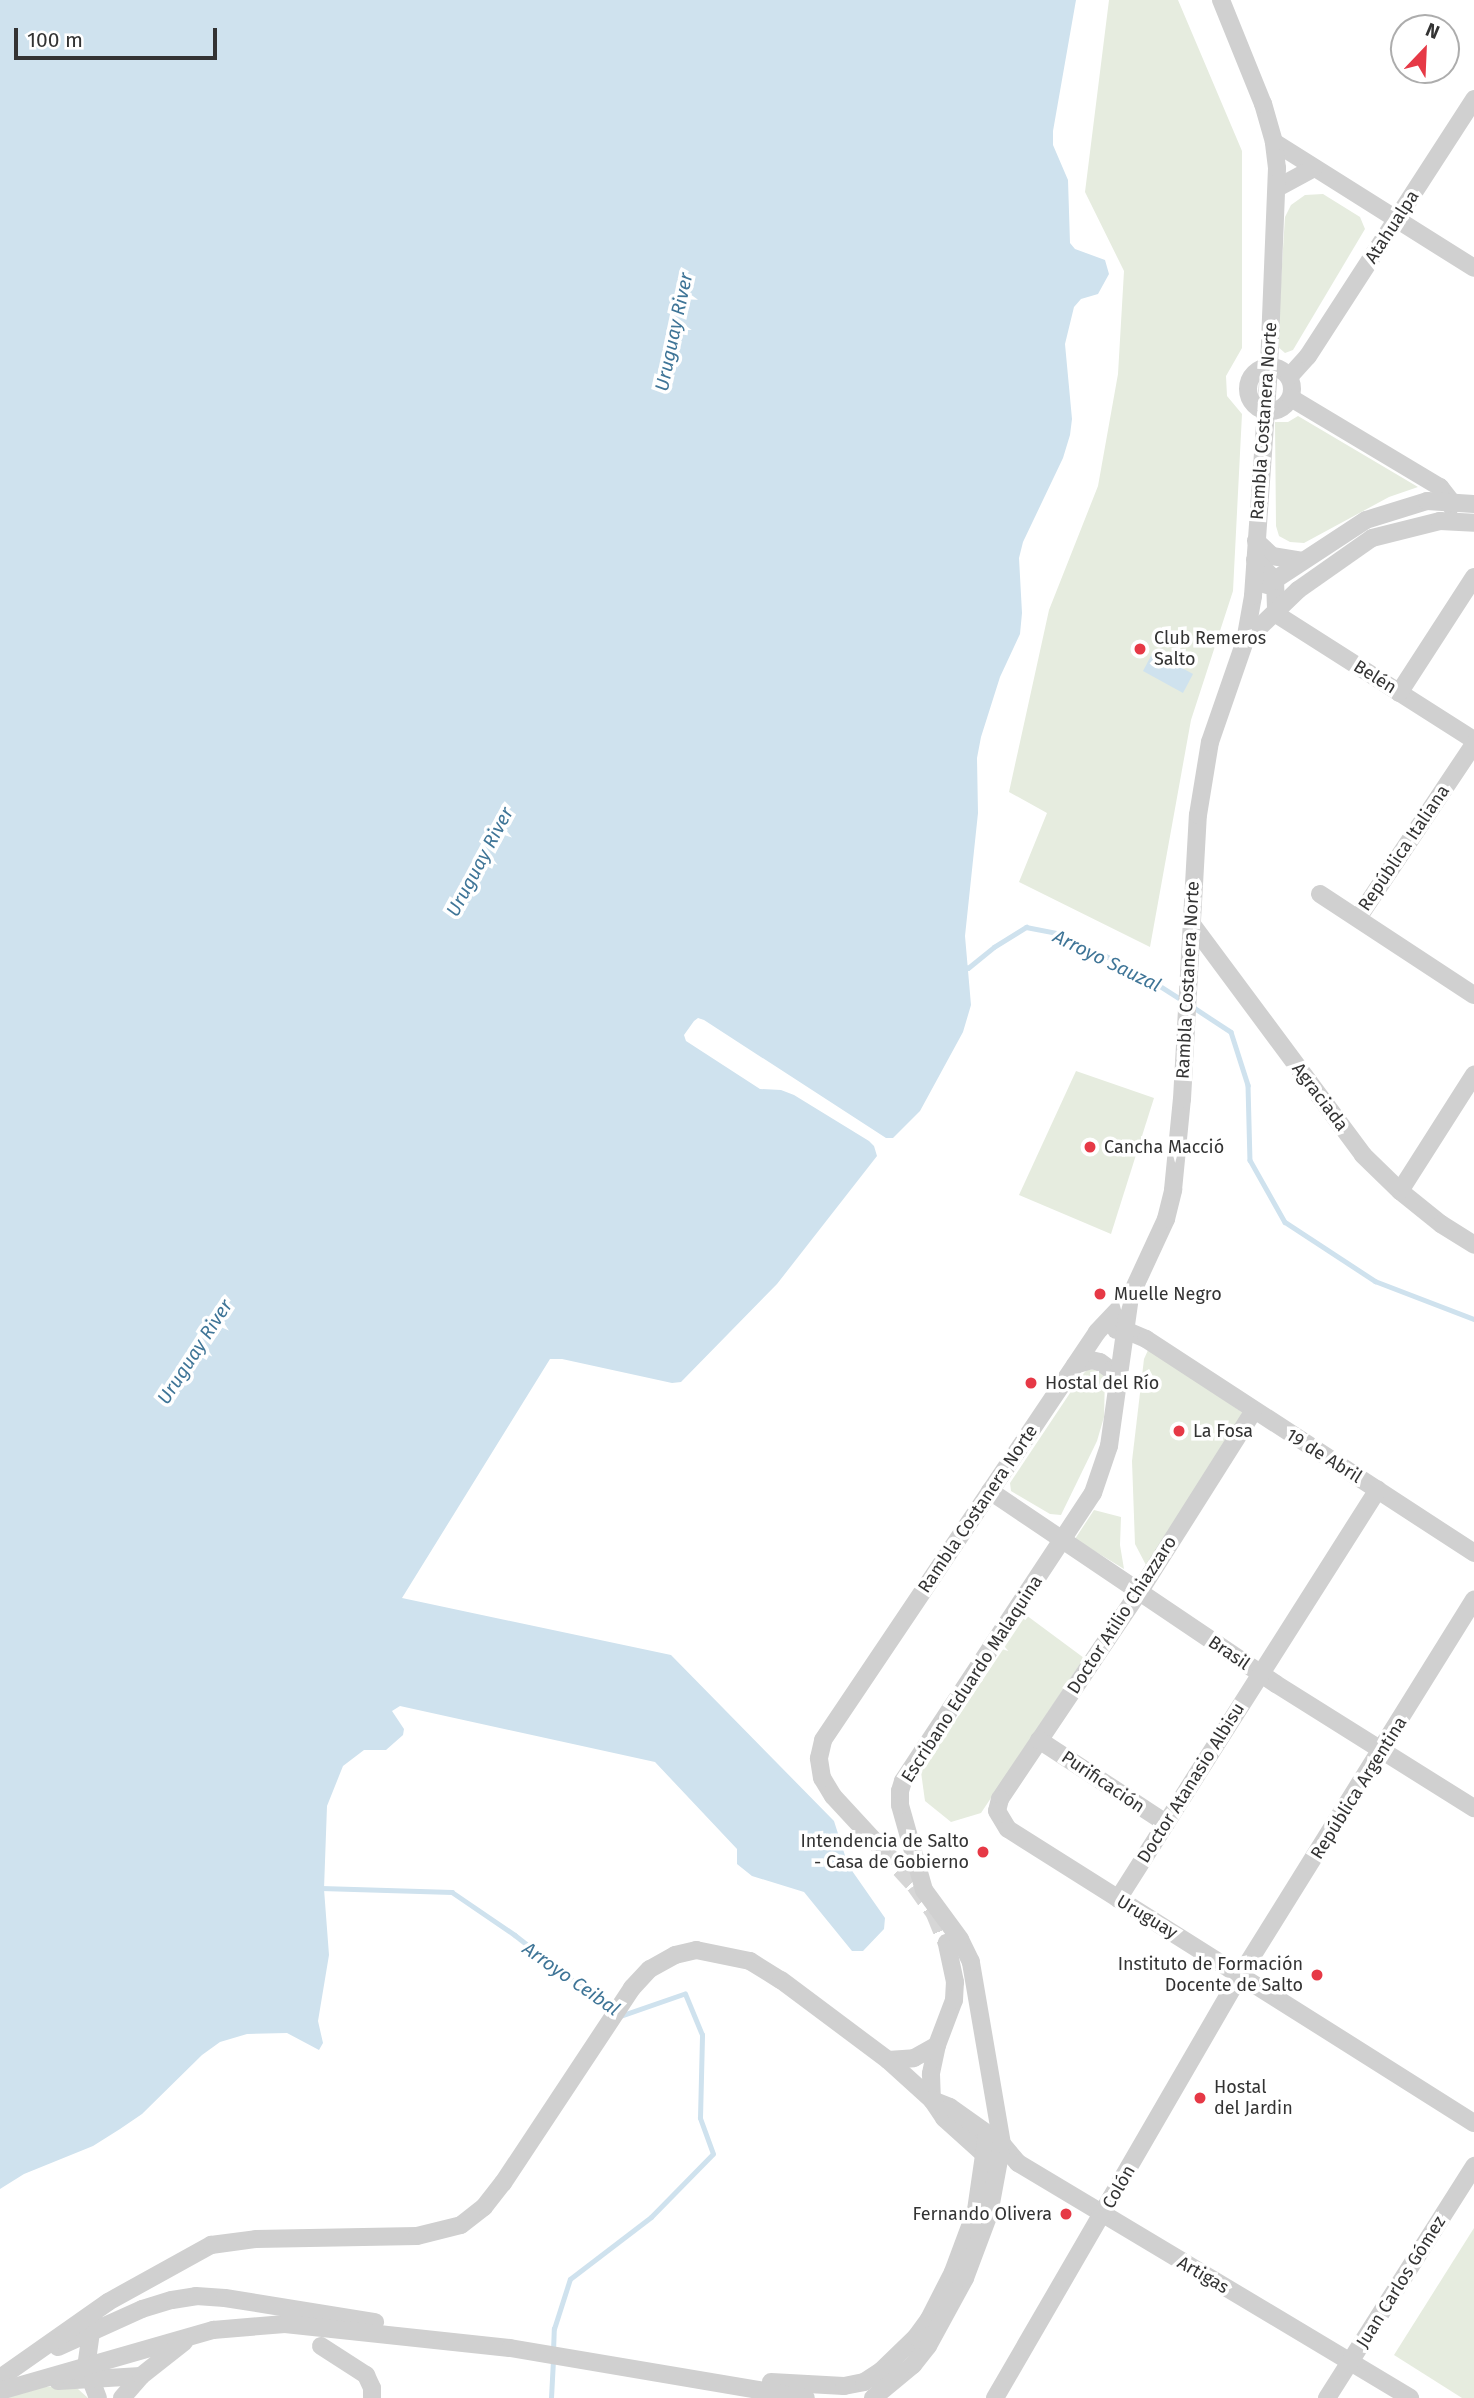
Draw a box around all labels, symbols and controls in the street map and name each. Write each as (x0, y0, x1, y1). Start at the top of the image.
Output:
scale bar (18, 14, 220, 58)
north arrow (1390, 14, 1460, 84)
text: N (1422, 18, 1443, 44)
text: 100 m (27, 27, 83, 53)
street label: Atahualpa (1360, 186, 1424, 268)
water label: Uruguay River (650, 271, 698, 393)
street label: Rambla Costanera Norte (1246, 321, 1282, 521)
place label: Club Remeros Salto (1154, 628, 1266, 670)
marker: Club Remeros Salto (1132, 641, 1148, 657)
street label: Belén (1350, 656, 1400, 698)
street label: República Italiana (1354, 781, 1454, 915)
water label: Uruguay River (442, 804, 518, 920)
street label: Rambla Costanera Norte (1172, 880, 1204, 1080)
water label: Arroyo Sauzal (1049, 925, 1165, 997)
street label: Agraciada (1287, 1059, 1353, 1135)
place label: Cancha Macció (1104, 1136, 1224, 1158)
marker: Cancha Macció (1082, 1139, 1098, 1155)
place label: Muelle Negro (1114, 1283, 1222, 1305)
marker: Muelle Negro (1092, 1286, 1108, 1302)
water label: Uruguay River (153, 1295, 237, 1409)
place label: Hostal del Río (1045, 1372, 1159, 1394)
marker: Hostal del Río (1023, 1375, 1039, 1391)
place label: La Fosa (1193, 1420, 1253, 1442)
street label: Rambla Costanera Norte (914, 1421, 1042, 1597)
marker: La Fosa (1171, 1423, 1187, 1439)
street label: 19 de Abril (1282, 1424, 1366, 1488)
street label: Doctor Atilio Chiazzaro (1063, 1532, 1181, 1698)
street label: Escribano Eduardo Malaquina (897, 1571, 1047, 1787)
street label: Brasil (1204, 1631, 1254, 1675)
street label: Doctor Atanasio Albisu (1133, 1699, 1249, 1867)
street label: República Argentina (1306, 1713, 1412, 1863)
street label: Purificación (1057, 1746, 1149, 1818)
place label: Intendencia de Salto - Casa de Gobierno (800, 1831, 969, 1874)
marker: Intendencia de Salto - Casa de Gobierno (975, 1844, 991, 1860)
street label: Uruguay (1113, 1890, 1181, 1944)
water label: Arroyo Ceibal (518, 1937, 624, 2021)
place label: Instituto de Formación Docente de Salto (1118, 1954, 1303, 1996)
marker: Instituto de Formación Docente de Salto (1309, 1967, 1325, 1983)
place label: Hostal del Jardin (1214, 2077, 1293, 2120)
marker: Hostal del Jardin (1192, 2090, 1208, 2106)
street label: Colón (1098, 2161, 1140, 2213)
place label: Fernando Olivera (913, 2203, 1052, 2225)
marker: Fernando Olivera (1058, 2206, 1074, 2222)
street label: Juan Carlos Gómez (1352, 2212, 1450, 2352)
street label: Artigas (1173, 2252, 1233, 2298)

